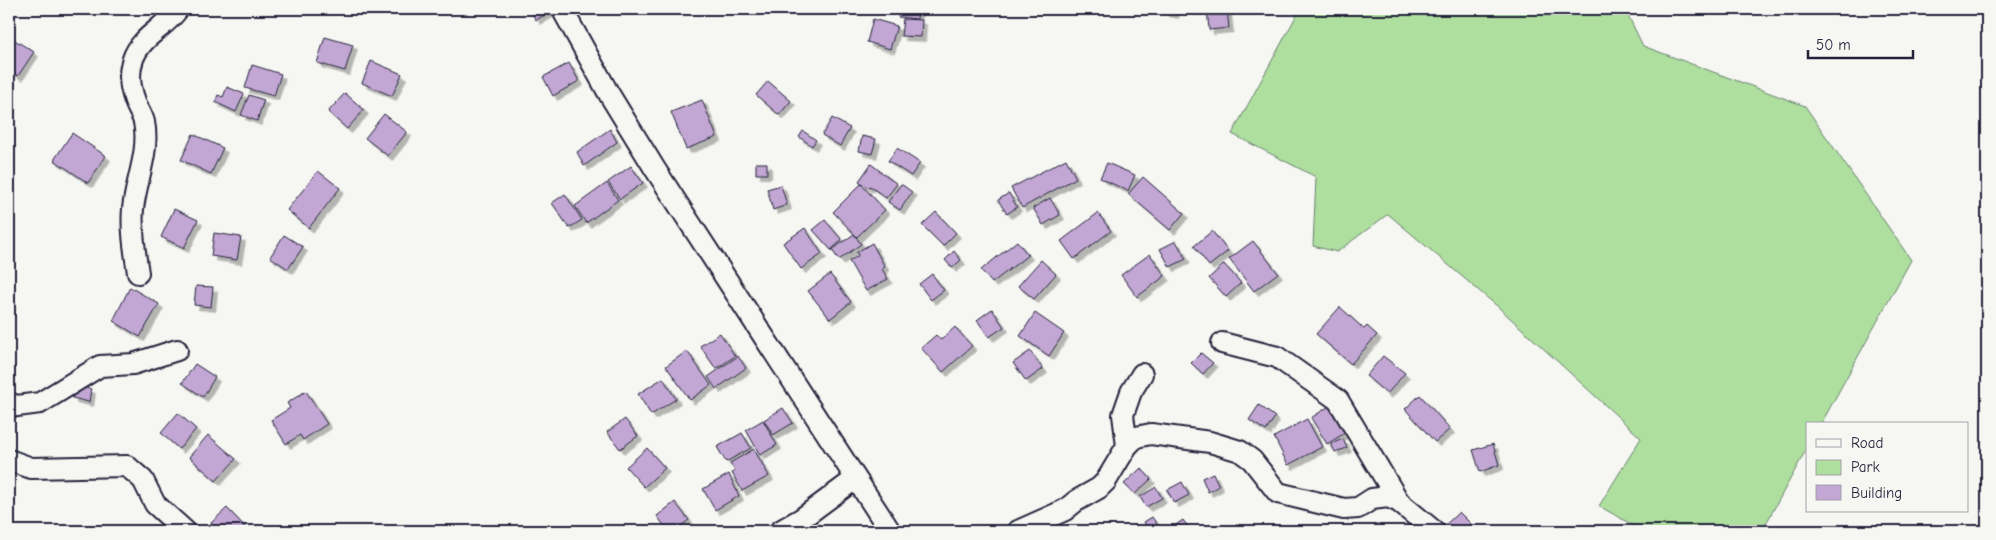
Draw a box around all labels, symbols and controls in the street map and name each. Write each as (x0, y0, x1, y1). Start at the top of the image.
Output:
scale bar (1808, 28, 1914, 60)
text: 50 m (1816, 36, 1851, 54)
legend (1806, 422, 1968, 512)
text: Road (1851, 434, 1883, 452)
text: Park (1851, 458, 1880, 476)
text: Building (1851, 484, 1902, 502)

